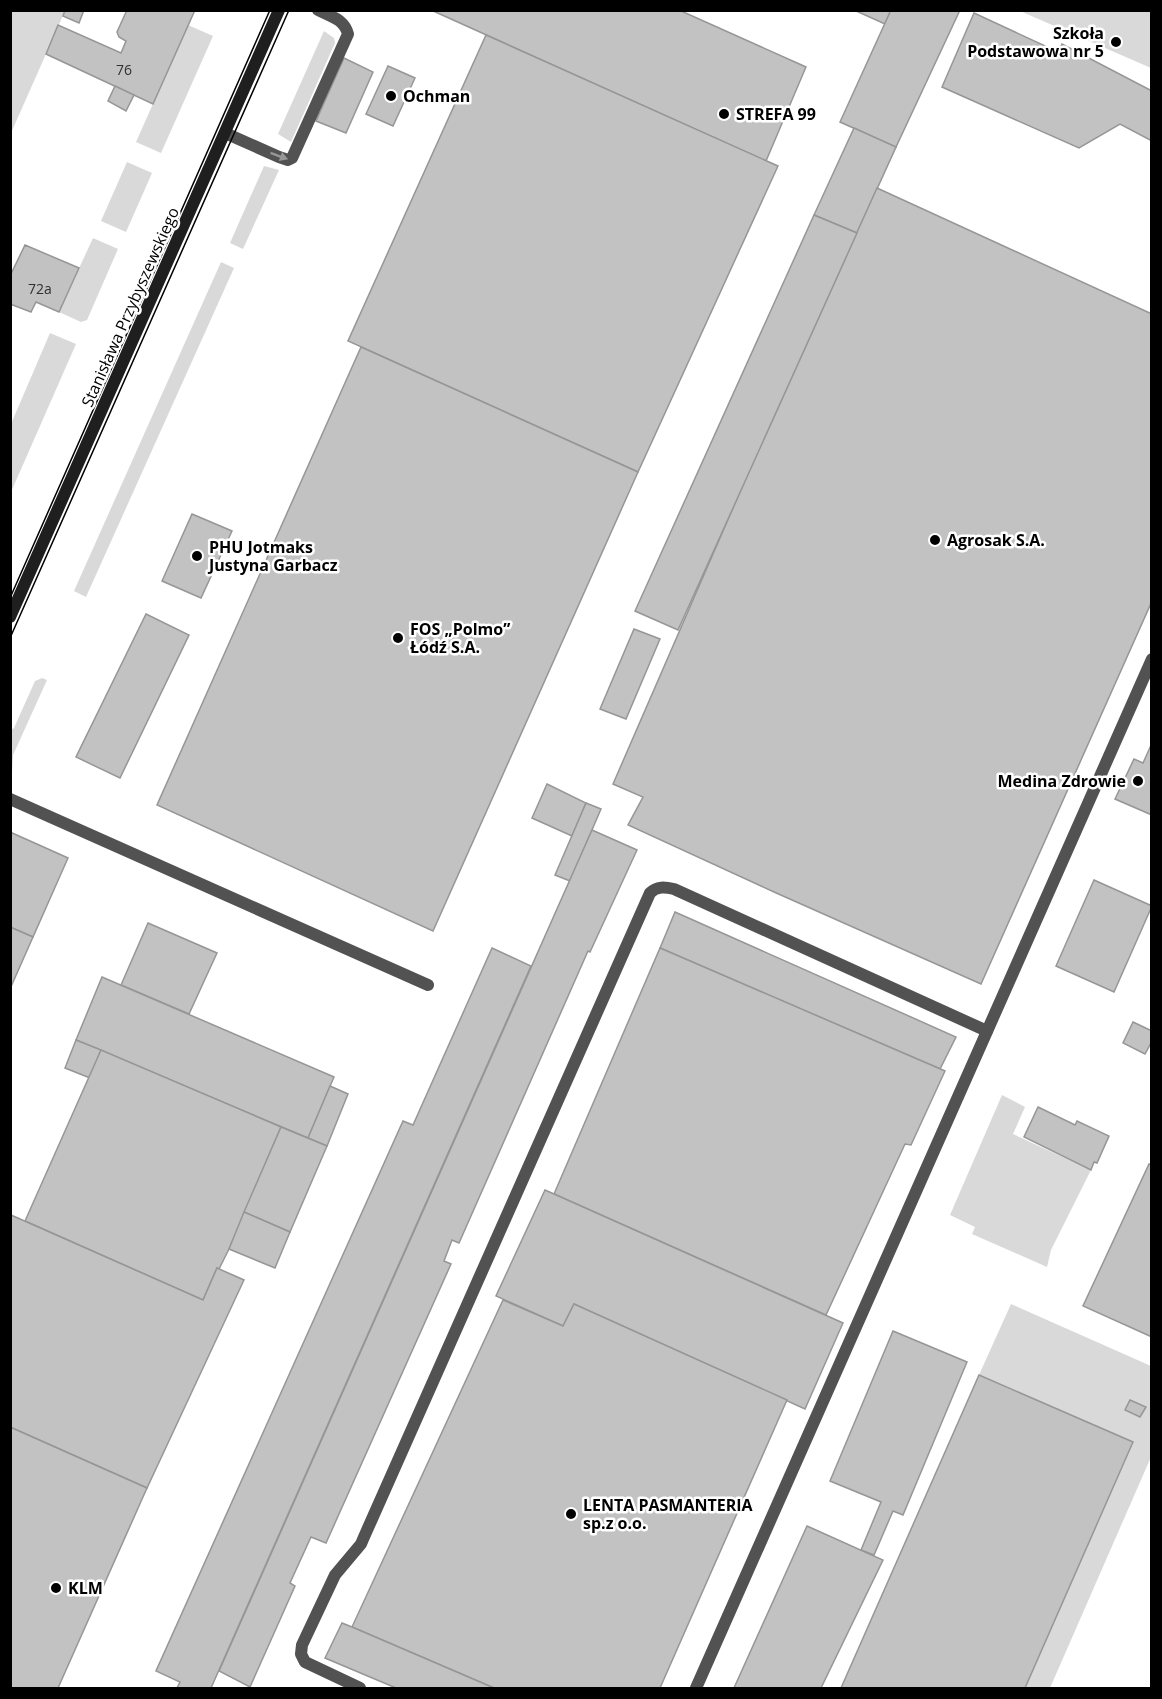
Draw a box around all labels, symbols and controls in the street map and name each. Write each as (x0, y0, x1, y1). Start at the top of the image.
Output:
place label: Szkoła Podstawowa nr 5 (967, 22, 1104, 62)
marker: Szkoła Podstawowa nr 5 (1109, 35, 1123, 49)
house number: 76 (116, 60, 132, 79)
place label: Ochman (403, 85, 470, 107)
marker: Ochman (384, 89, 398, 103)
place label: STREFA 99 (736, 103, 816, 125)
marker: STREFA 99 (717, 107, 731, 121)
one-way arrow (270, 151, 288, 161)
street label: Stanisława Przybyszewskiego (76, 204, 184, 410)
house number: 72a (28, 279, 52, 298)
place label: Agrosak S.A. (947, 529, 1045, 551)
marker: Agrosak S.A. (928, 533, 942, 547)
place label: PHU Jotmaks Justyna Garbacz (207, 536, 338, 576)
marker: PHU Jotmaks Justyna Garbacz (190, 549, 204, 563)
place label: FOS „Polmo” Łódź S.A. (410, 618, 510, 658)
marker: FOS „Polmo” Łódź S.A. (391, 631, 405, 645)
place label: Medina Zdrowie (998, 770, 1126, 792)
marker: Medina Zdrowie (1131, 774, 1145, 788)
place label: LENTA PASMANTERIA sp.z o.o. (583, 1494, 754, 1534)
marker: LENTA PASMANTERIA sp.z o.o. (564, 1507, 578, 1521)
place label: KLM (68, 1577, 103, 1599)
marker: KLM (49, 1581, 63, 1595)

